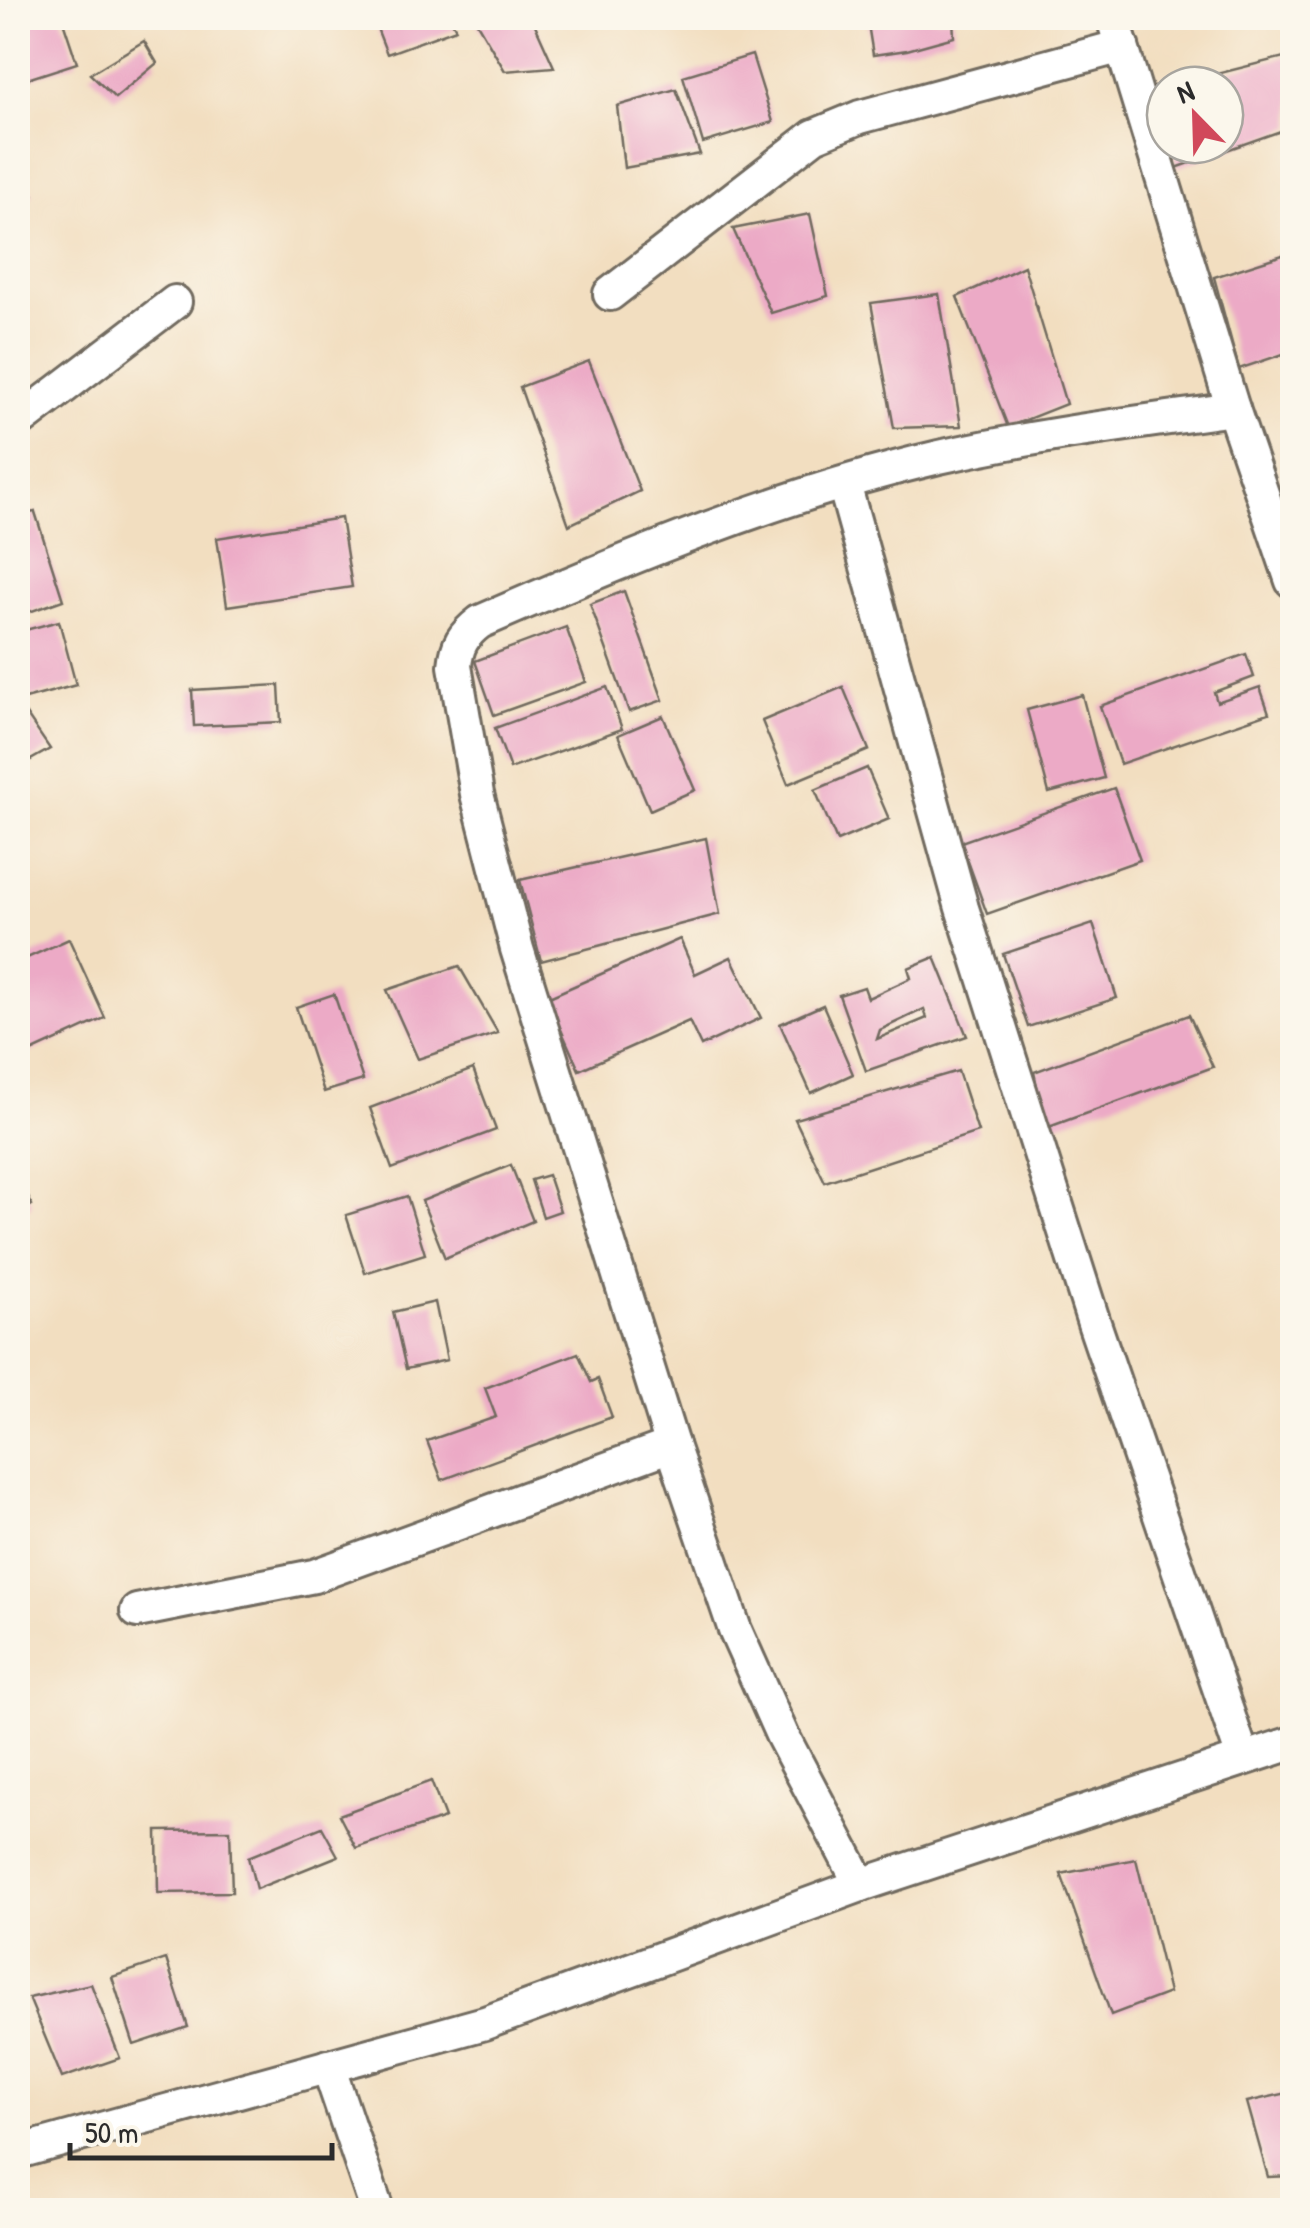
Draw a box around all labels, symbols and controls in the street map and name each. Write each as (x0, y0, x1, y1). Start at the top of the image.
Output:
north arrow (1145, 65, 1245, 165)
text: N (1171, 72, 1200, 112)
scale bar (70, 2098, 332, 2160)
text: 50 m (85, 2112, 138, 2152)

